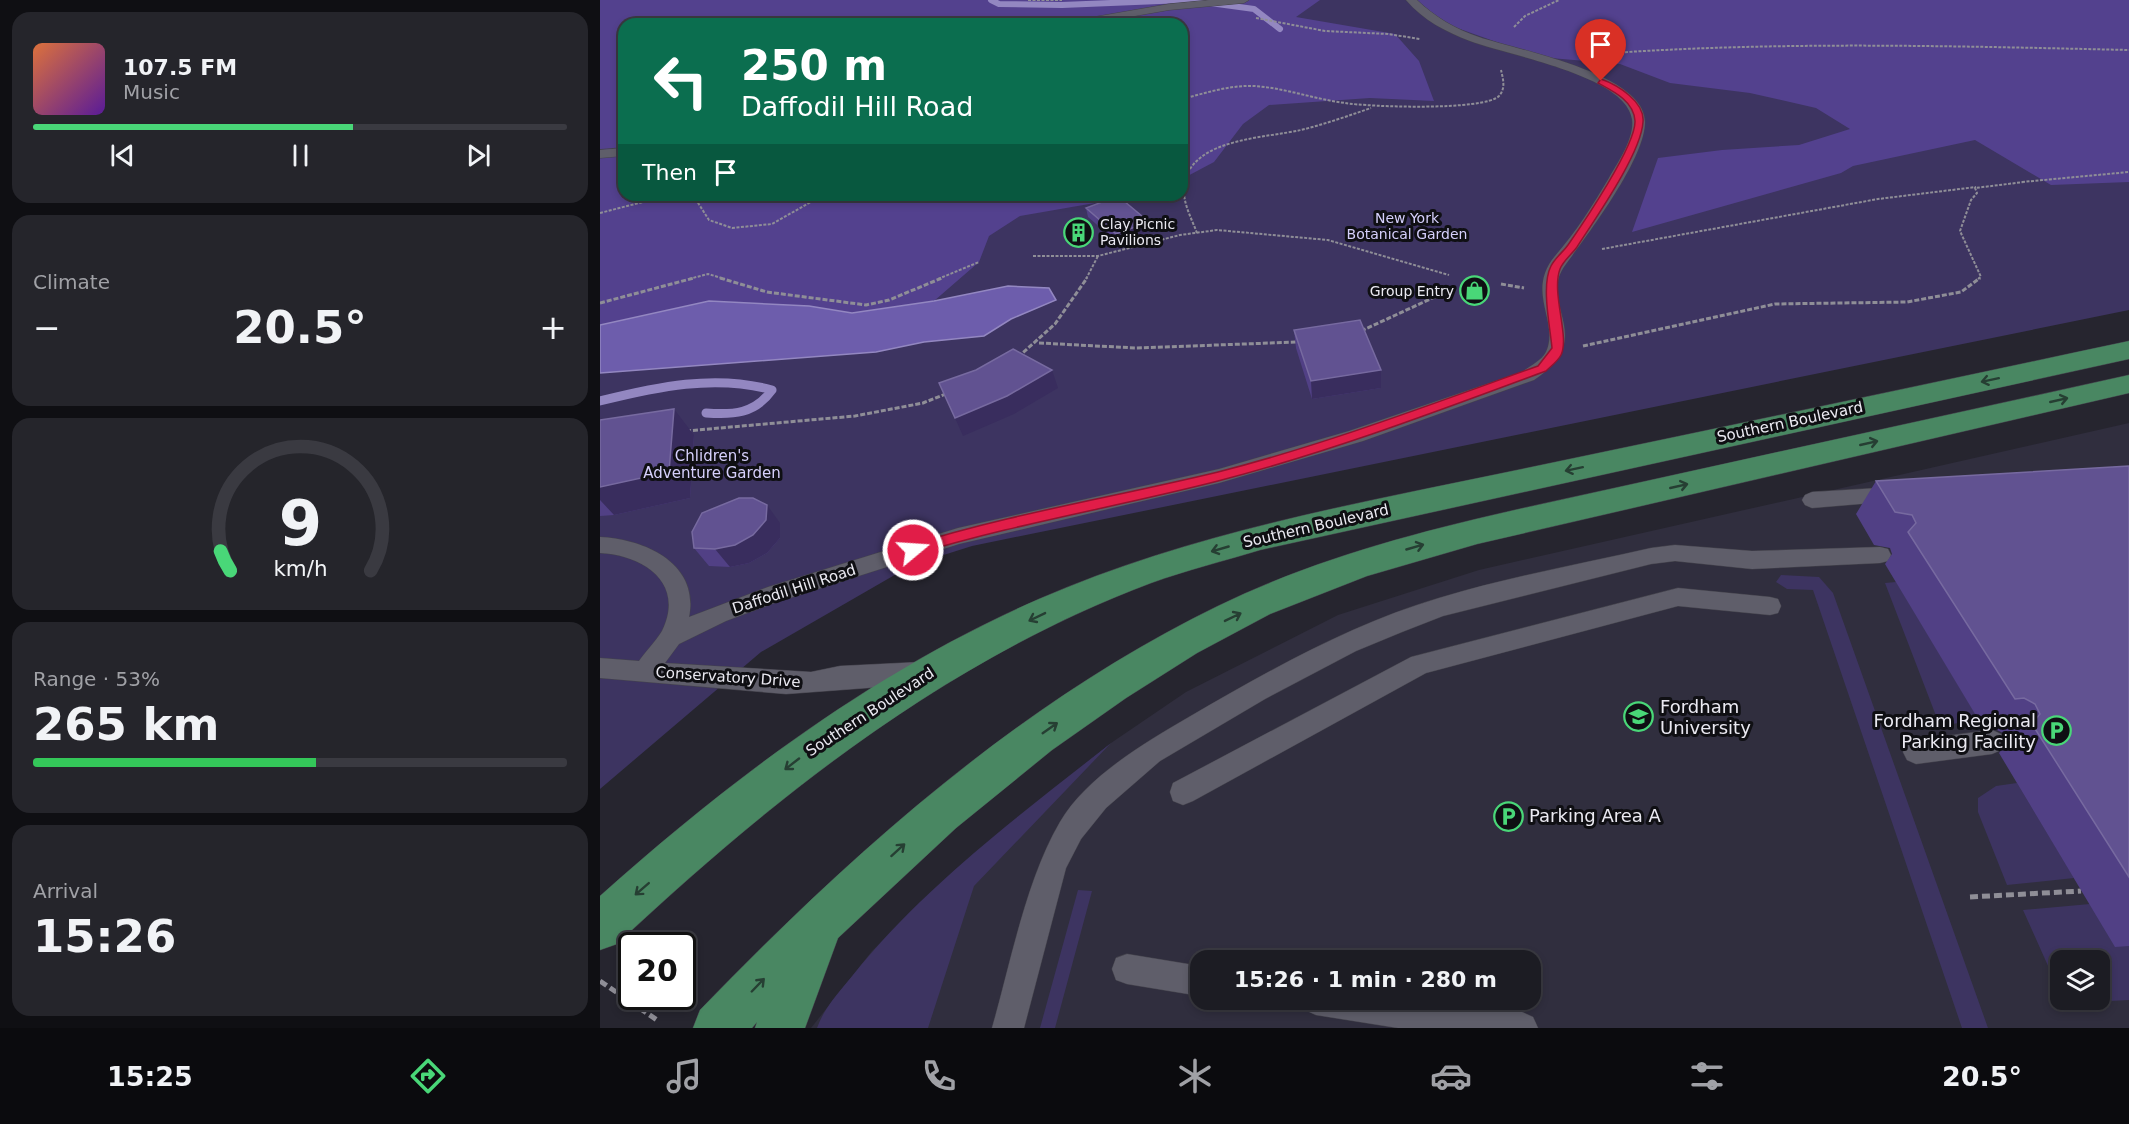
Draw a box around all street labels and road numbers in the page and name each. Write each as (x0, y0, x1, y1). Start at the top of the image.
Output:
street label: Southern Boulevard (1715, 398, 1865, 446)
street label: Southern Boulevard (1241, 500, 1391, 552)
street label: Daffodil Hill Road (730, 560, 858, 618)
street label: Conservatory Drive (655, 663, 801, 691)
street label: Southern Boulevard (803, 664, 937, 760)

